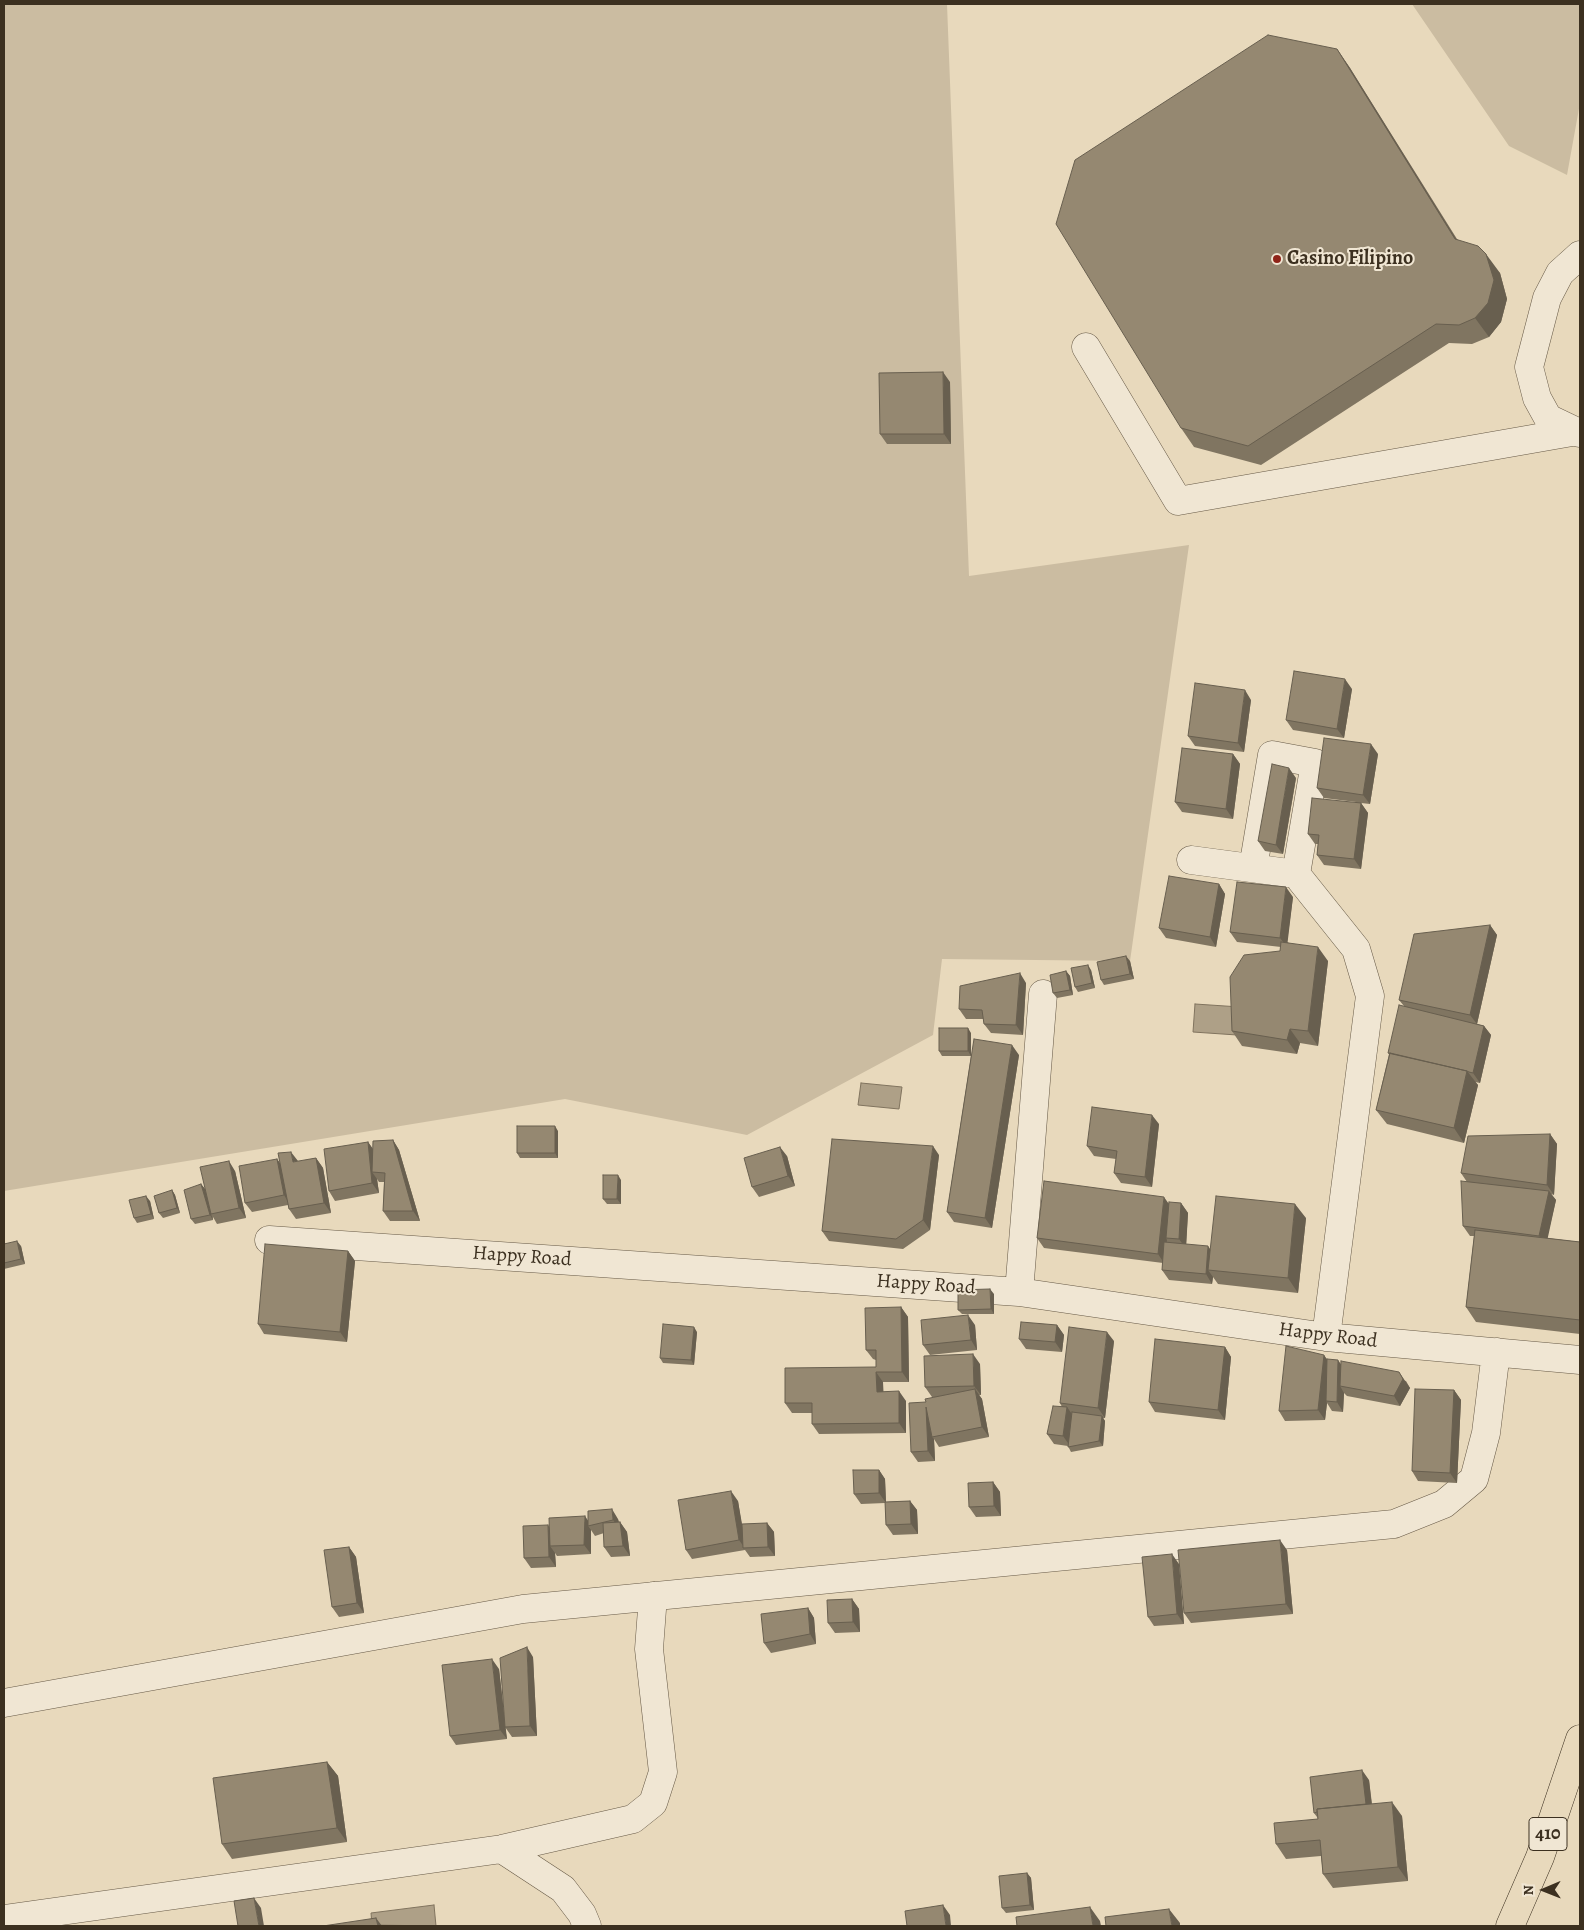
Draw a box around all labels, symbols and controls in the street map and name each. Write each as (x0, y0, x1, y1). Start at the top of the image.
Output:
place label: Casino Filipino (1287, 247, 1413, 271)
marker: Casino Filipino (1271, 253, 1283, 265)
street label: Happy Road (472, 1242, 572, 1272)
street label: Happy Road (876, 1270, 976, 1300)
street label: Happy Road (1277, 1318, 1379, 1354)
road number: 410 (1529, 1818, 1567, 1850)
north arrow (1519, 1865, 1569, 1915)
text: N (1519, 1885, 1538, 1896)

